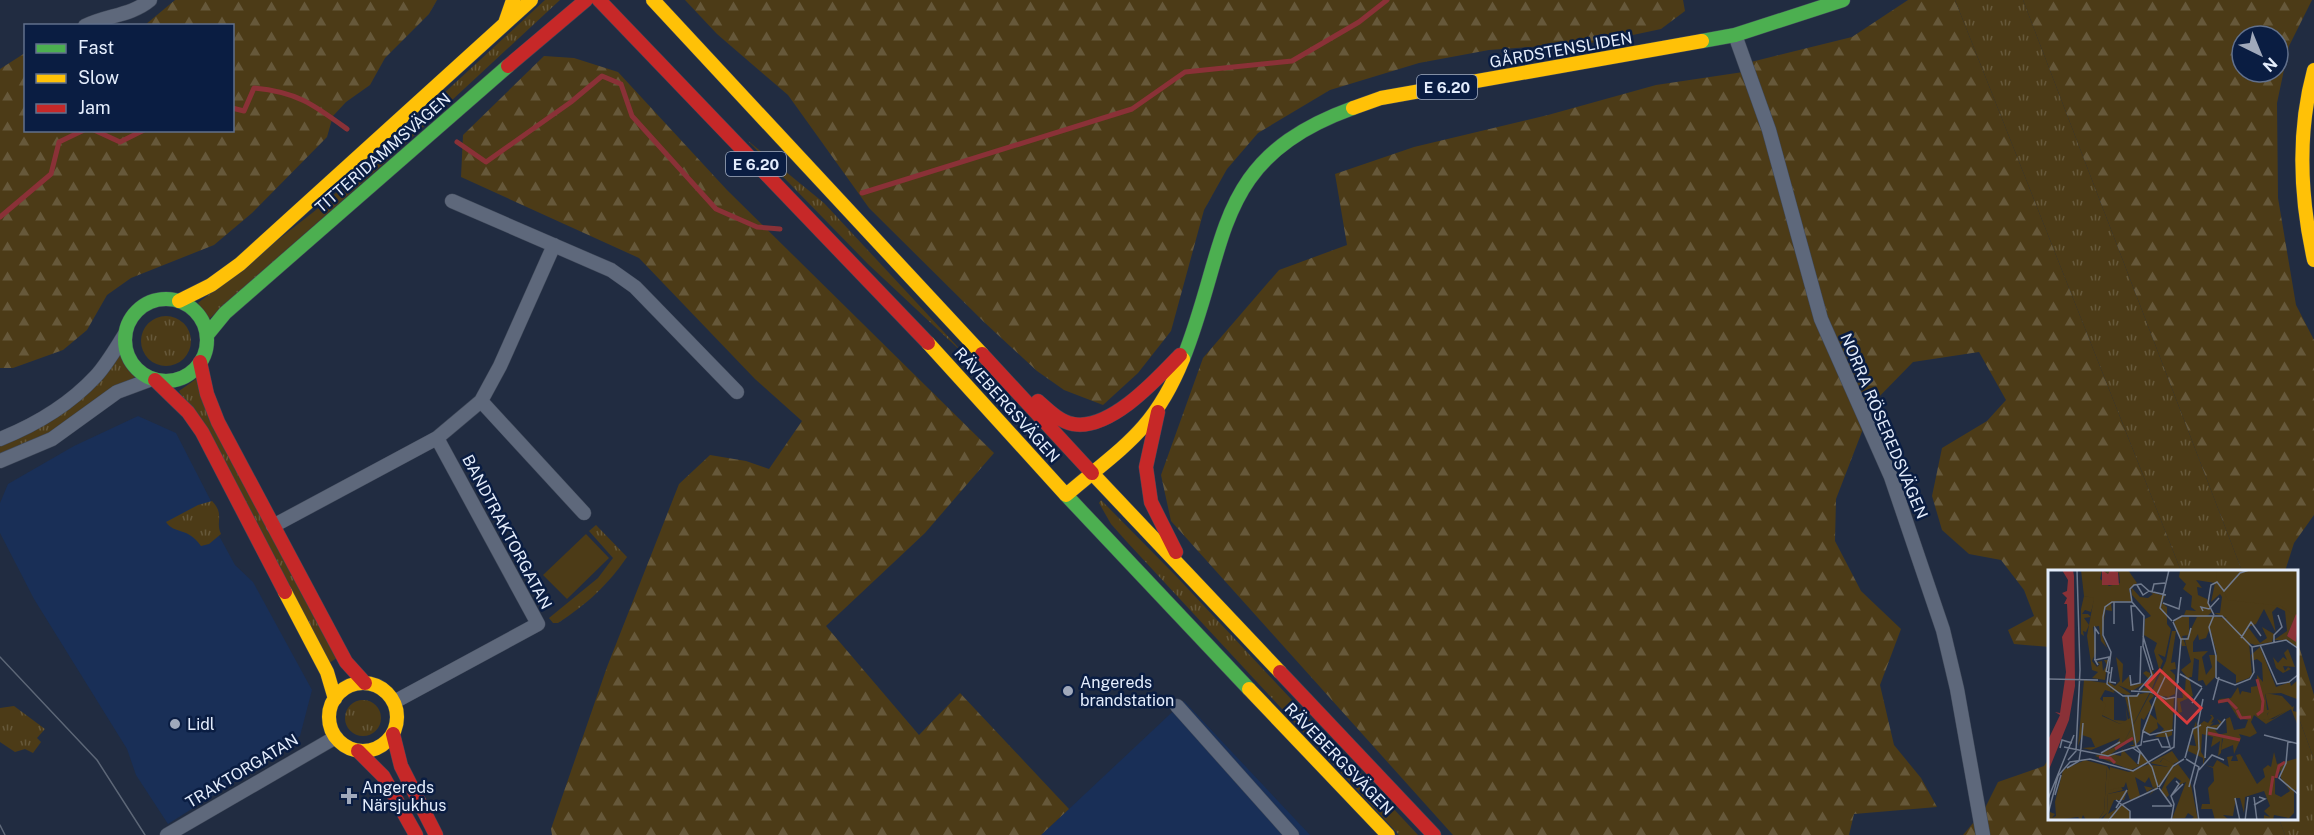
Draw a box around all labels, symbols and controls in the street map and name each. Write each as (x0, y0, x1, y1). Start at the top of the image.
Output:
legend (24, 24, 234, 132)
north arrow (2230, 24, 2290, 84)
street label: GÅRDSTENSLIDEN (1488, 26, 1634, 72)
text: Fast (78, 37, 114, 58)
text: N (2259, 53, 2281, 76)
text: Slow (78, 67, 119, 88)
road number: E 6.20 (1417, 75, 1477, 99)
street label: TITTERIDAMMSVÄGEN (311, 88, 455, 217)
text: Jam (78, 97, 111, 118)
road number: E 6.20 (726, 152, 786, 176)
street label: NORRA RÖSEREDSVÄGEN (1836, 330, 1933, 522)
street label: RÄVEBERGSVÄGEN (950, 343, 1064, 466)
street label: BANDTRAKTORGATAN (458, 451, 556, 613)
inset map (2048, 570, 2299, 820)
place label: Angereds brandstation (1080, 673, 1174, 710)
marker: Angereds brandstation (1061, 684, 1075, 698)
street label: RÄVEBERGSVÄGEN (1281, 698, 1398, 819)
place label: Lidl (187, 715, 215, 734)
marker: Lidl (168, 717, 182, 731)
street label: TRAKTORGATAN (182, 730, 302, 812)
place label: Angereds Närsjukhus (362, 778, 446, 815)
marker: Angereds Närsjukhus (340, 787, 358, 805)

